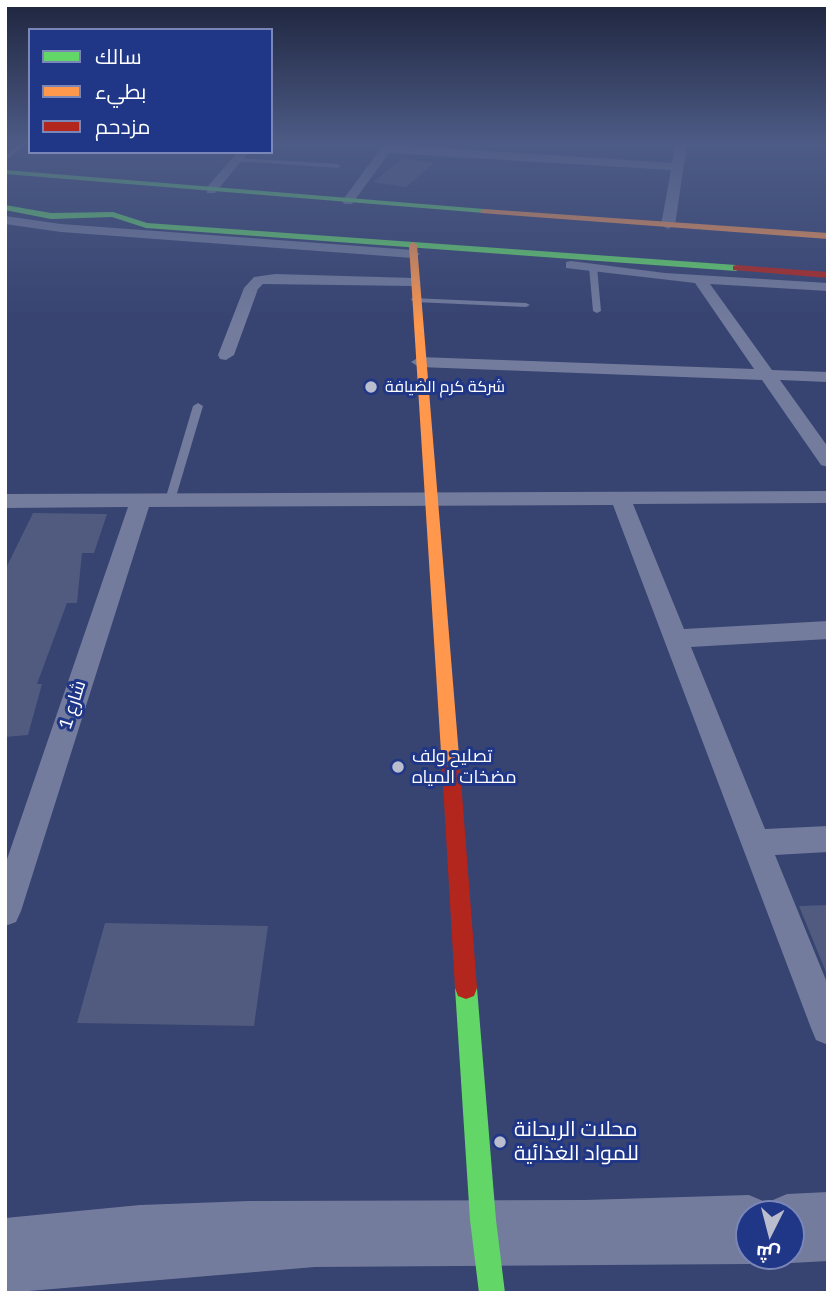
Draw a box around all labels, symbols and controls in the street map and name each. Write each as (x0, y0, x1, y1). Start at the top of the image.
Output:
legend (28, 28, 273, 154)
text: سالك (95, 42, 142, 70)
text: بطيء (95, 77, 146, 105)
text: مزدحم (95, 112, 150, 140)
place label: شركة كرم الضيافة (385, 377, 505, 397)
marker: شركة كرم الضيافة (363, 379, 379, 395)
street label: شارع 1 (55, 678, 91, 732)
place label: تصليح ولف مضخات المياه (412, 746, 517, 788)
marker: تصليح ولف مضخات المياه (390, 759, 406, 775)
place label: محلات الريحانة للمواد الغذائية (514, 1117, 639, 1167)
marker: محلات الريحانة للمواد الغذائية (492, 1134, 508, 1150)
north arrow (735, 1200, 805, 1270)
text: ش (755, 1241, 781, 1267)

